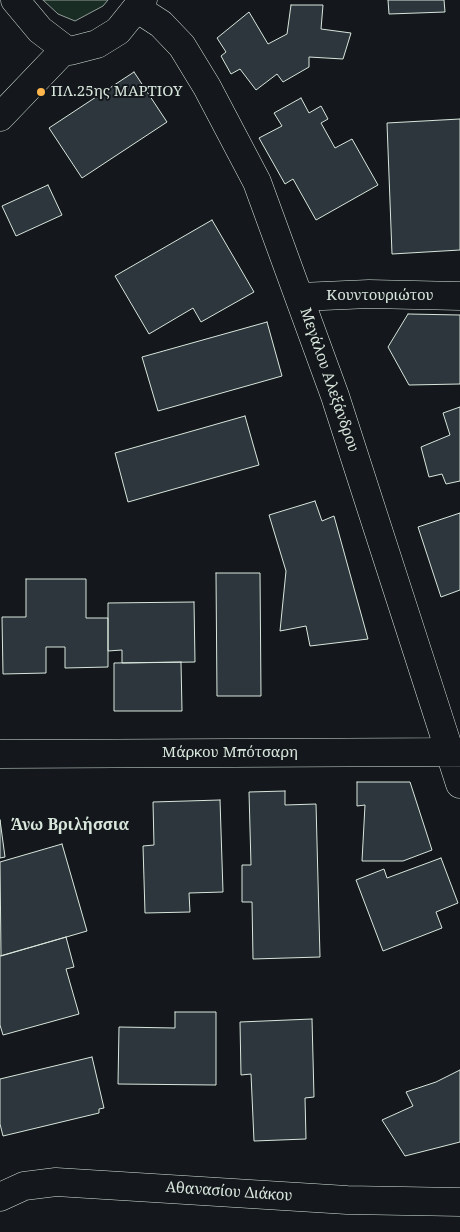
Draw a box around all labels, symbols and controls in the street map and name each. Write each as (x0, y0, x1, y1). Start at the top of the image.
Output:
place label: ΠΛ.25ης ΜΑΡΤΙΟΥ (51, 83, 182, 101)
marker: ΠΛ.25ης ΜΑΡΤΙΟΥ (35, 86, 47, 98)
street label: Κουντουριώτου (326, 287, 434, 305)
street label: Μεγάλου Αλεξάνδρου (296, 306, 362, 454)
street label: Μάρκου Μπότσαρη (162, 744, 298, 762)
district label: Άνω Βριλήσσια (11, 815, 129, 835)
street label: Αθανασίου Διάκου (165, 1179, 293, 1205)

